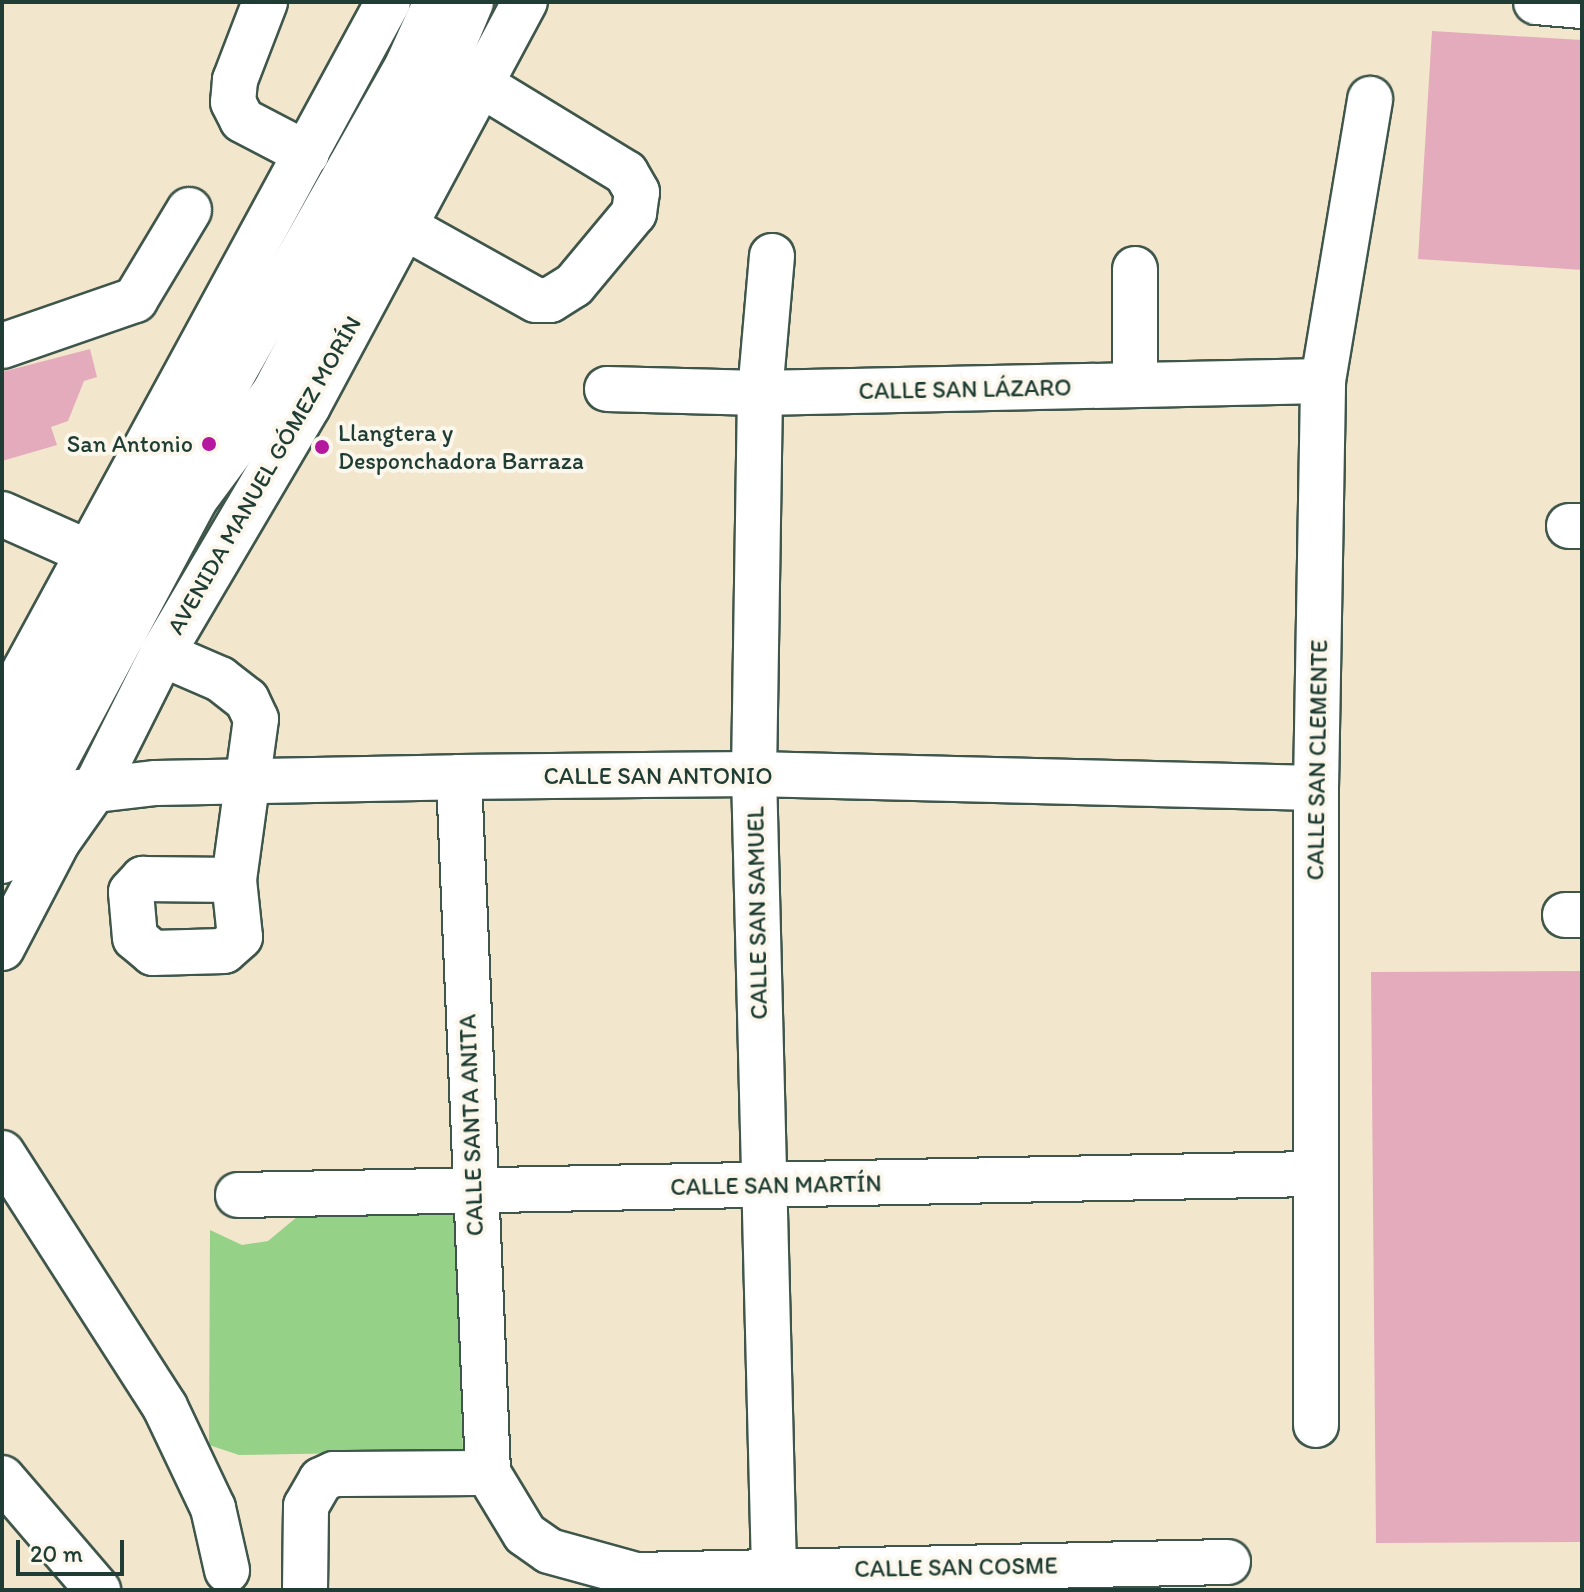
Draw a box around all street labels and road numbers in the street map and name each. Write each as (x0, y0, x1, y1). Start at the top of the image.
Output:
street label: AVENIDA MANUEL GÓMEZ MORÍN (161, 311, 367, 639)
street label: CALLE SAN LÁZARO (858, 373, 1072, 405)
street label: CALLE SAN CLEMENTE (1301, 640, 1333, 880)
street label: CALLE SAN ANTONIO (543, 762, 773, 790)
street label: CALLE SAN SAMUEL (741, 806, 773, 1020)
street label: CALLE SANTA ANITA (453, 1015, 489, 1235)
street label: CALLE SAN MARTÍN (670, 1169, 882, 1201)
street label: CALLE SAN COSME (854, 1551, 1058, 1583)

